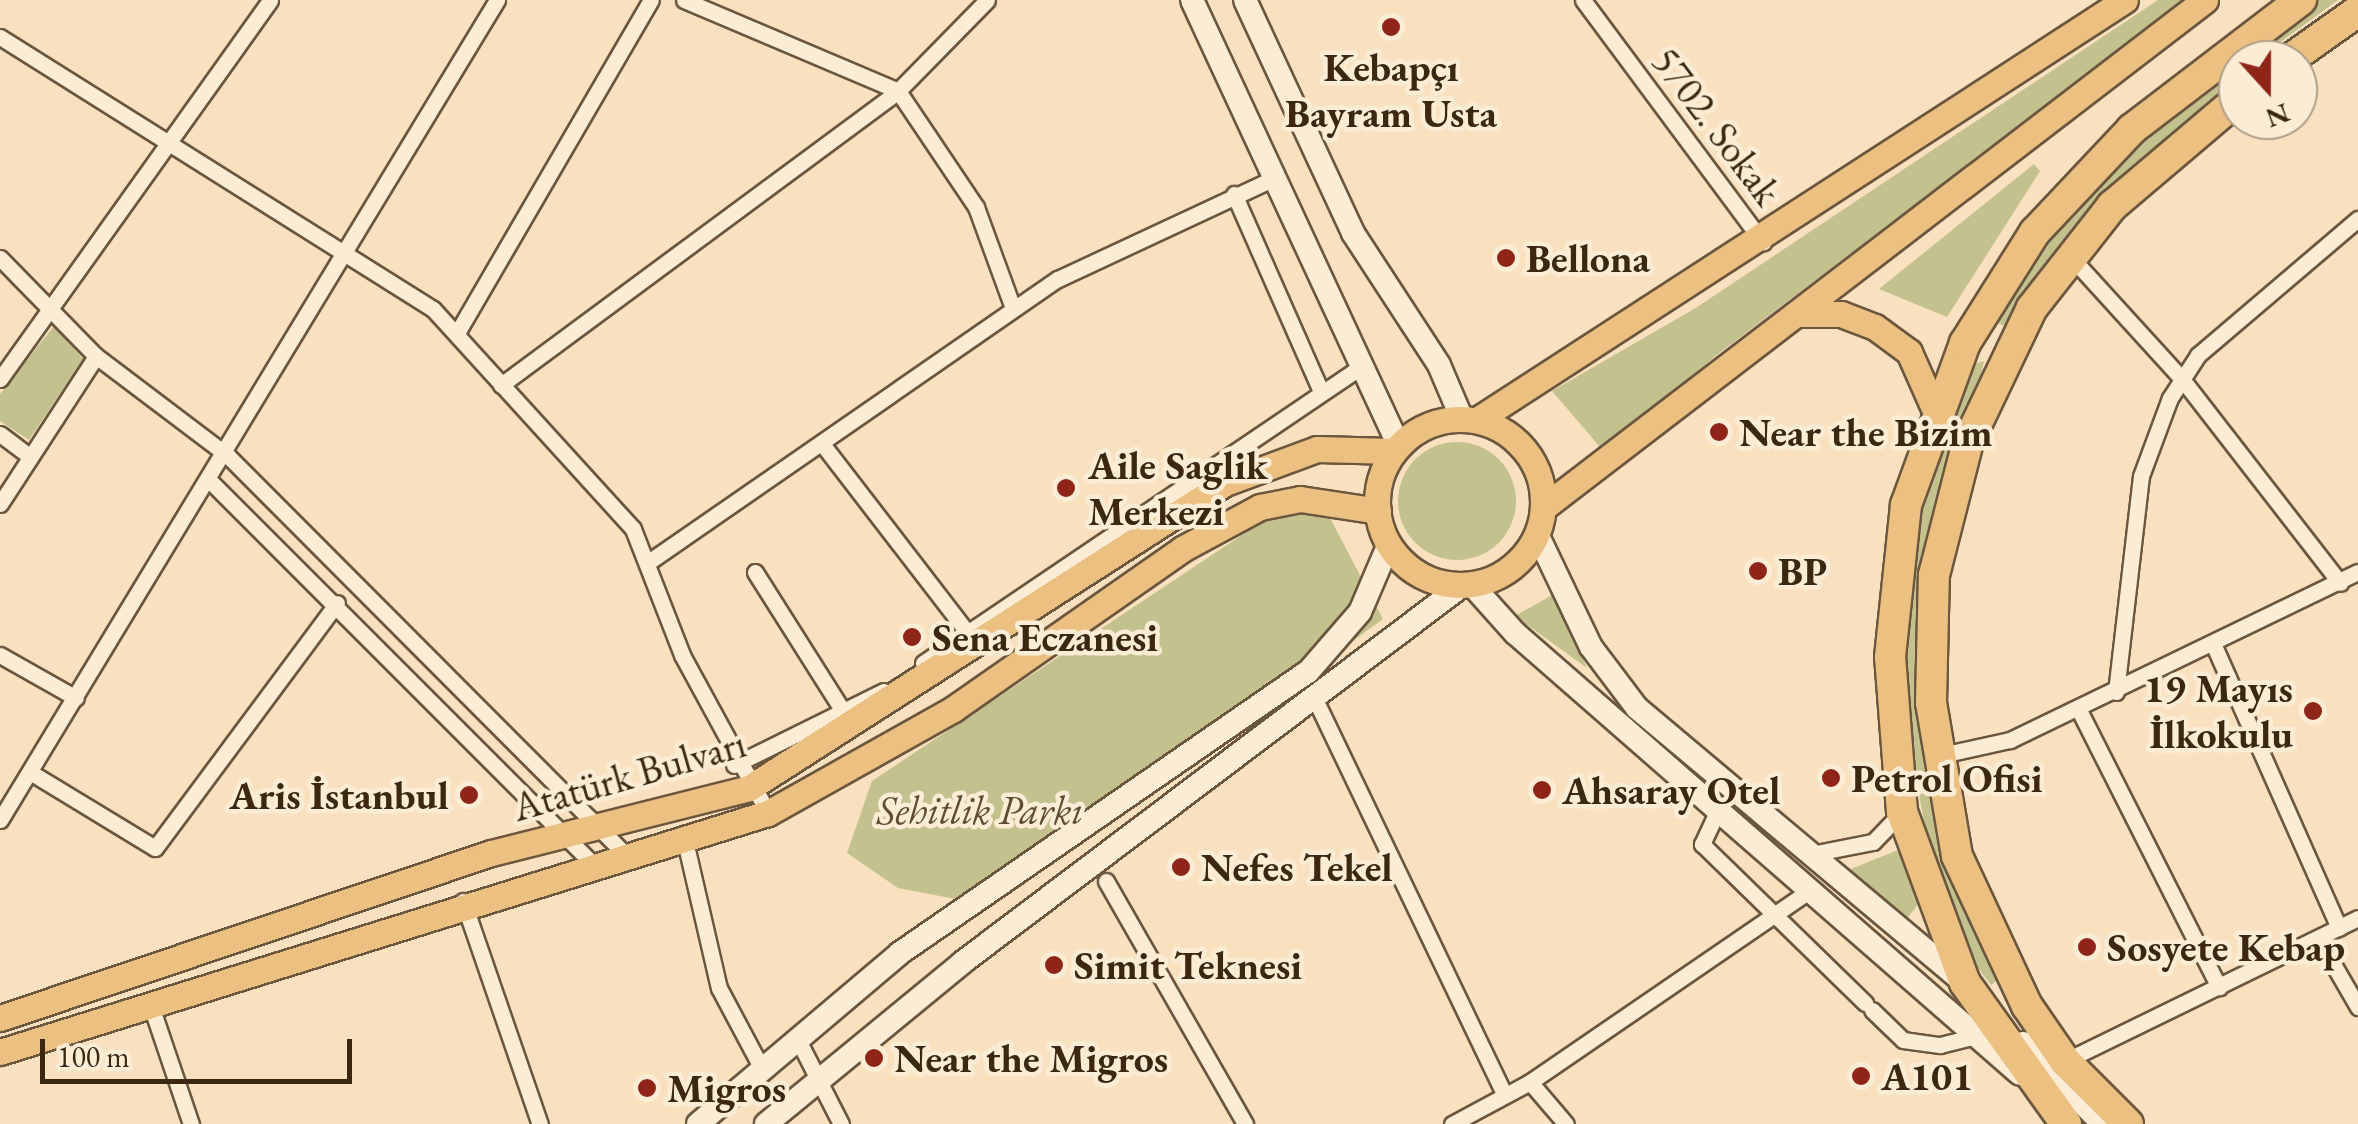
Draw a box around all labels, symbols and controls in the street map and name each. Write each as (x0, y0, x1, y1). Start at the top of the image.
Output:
marker: Kebapçı Bayram Usta (1380, 16, 1402, 38)
street label: 5702. Sokak (1642, 38, 1792, 214)
north arrow (2218, 40, 2318, 140)
place label: Kebapçı Bayram Usta (1285, 43, 1497, 137)
text: N (2261, 95, 2295, 137)
place label: Bellona (1526, 234, 1650, 282)
marker: Bellona (1495, 247, 1517, 269)
place label: Near the Bizim (1739, 408, 1993, 456)
marker: Near the Bizim (1708, 421, 1730, 443)
place label: Aile Saglik Merkezi (1088, 441, 1268, 535)
marker: Aile Saglik Merkezi (1053, 475, 1079, 501)
place label: BP (1778, 547, 1827, 595)
marker: BP (1747, 560, 1769, 582)
place label: Sena Eczanesi (932, 613, 1158, 661)
marker: Sena Eczanesi (901, 626, 923, 648)
place label: 19 Mayıs İlkokulu (2143, 664, 2293, 758)
marker: 19 Mayıs İlkokulu (2302, 700, 2324, 722)
street label: Atatürk Bulvarı (507, 719, 751, 831)
place label: Petrol Ofisi (1851, 754, 2042, 802)
place label: Ahsaray Otel (1562, 766, 1780, 814)
marker: Petrol Ofisi (1820, 767, 1842, 789)
place label: Aris İstanbul (229, 771, 449, 819)
marker: Ahsaray Otel (1531, 779, 1553, 801)
marker: Aris İstanbul (458, 784, 480, 806)
park label: Sehitlik Parkı (877, 786, 1083, 834)
place label: Nefes Tekel (1201, 843, 1393, 891)
marker: Nefes Tekel (1170, 856, 1192, 878)
place label: Sosyete Kebap (2107, 923, 2345, 971)
marker: Sosyete Kebap (2076, 936, 2098, 958)
place label: Simit Teknesi (1074, 941, 1302, 989)
marker: Simit Teknesi (1043, 954, 1065, 976)
scale bar (45, 1019, 358, 1081)
place label: Near the Migros (894, 1034, 1168, 1082)
text: 100 m (57, 1037, 130, 1076)
marker: Near the Migros (863, 1047, 885, 1069)
place label: A101 (1881, 1052, 1973, 1100)
place label: Migros (667, 1064, 786, 1112)
marker: A101 (1850, 1065, 1872, 1087)
marker: Migros (636, 1077, 658, 1099)

